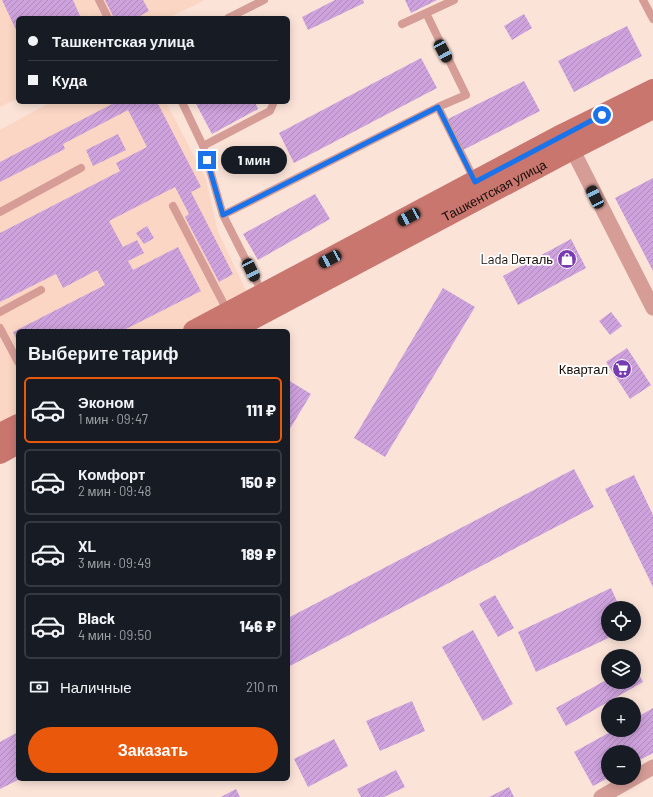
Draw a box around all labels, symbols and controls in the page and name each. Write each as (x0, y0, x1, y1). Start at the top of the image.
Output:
text: Ташкентская улица (52, 32, 194, 50)
car (432, 38, 454, 64)
text: Куда (52, 71, 87, 89)
route start (593, 106, 611, 124)
callout: 1 мин (221, 146, 287, 174)
route end (198, 151, 216, 169)
text: 1 мин (238, 152, 270, 168)
street label: Ташкентская улица (439, 156, 550, 225)
car (584, 184, 606, 210)
car (396, 206, 422, 228)
car (317, 248, 343, 270)
shop icon: Lada Dеталь (556, 248, 578, 270)
place label: Lada Dеталь (480, 251, 553, 267)
car (240, 257, 262, 283)
text: Выберите тариф (28, 342, 179, 364)
supermarket icon: Квартал (611, 358, 633, 380)
place label: Квартал (559, 361, 608, 377)
icon: car (30, 392, 66, 428)
text: Эконом (78, 393, 134, 411)
text: 111 ₽ (246, 401, 276, 419)
text: 1 мин · 09:47 (78, 411, 148, 427)
icon: car (30, 464, 66, 500)
text: Комфорт (78, 465, 145, 483)
text: 150 ₽ (240, 473, 276, 491)
text: 2 мин · 09:48 (78, 483, 151, 499)
icon: car (30, 536, 66, 572)
text: XL (78, 537, 96, 555)
text: 189 ₽ (241, 545, 276, 563)
text: 3 мин · 09:49 (78, 555, 151, 571)
map controls (601, 601, 641, 785)
button: locate (601, 601, 641, 641)
icon: car (30, 608, 66, 644)
text: Black (78, 609, 115, 627)
text: 146 ₽ (240, 617, 276, 635)
text: 4 мин · 09:50 (78, 627, 152, 643)
button: layers (601, 649, 641, 689)
icon: cash (28, 676, 50, 698)
text: Наличные (60, 678, 132, 696)
text: 210 m (246, 679, 278, 695)
button: + (601, 697, 641, 737)
button: Заказать (28, 727, 278, 773)
button: − (601, 745, 641, 785)

